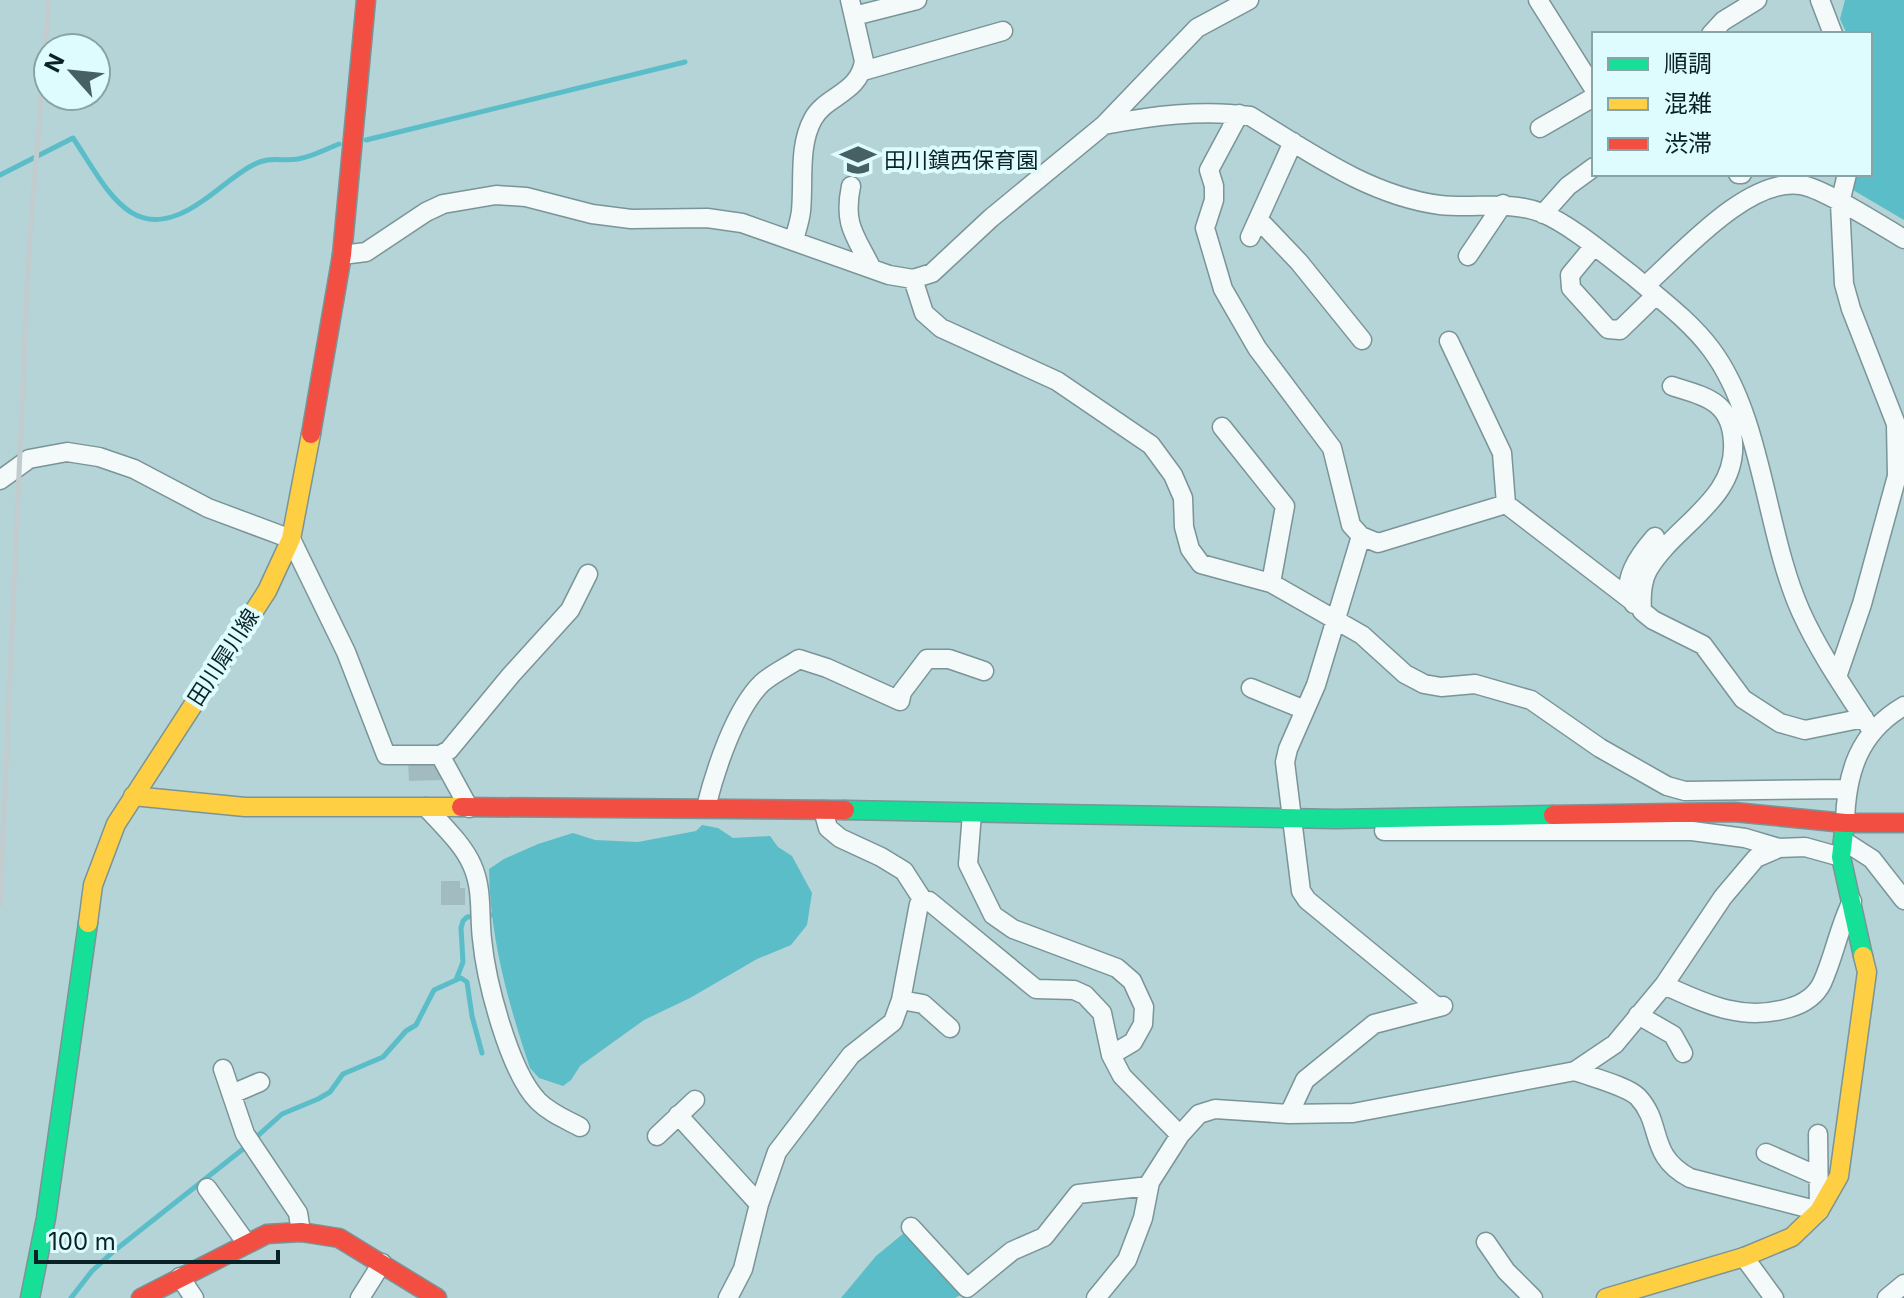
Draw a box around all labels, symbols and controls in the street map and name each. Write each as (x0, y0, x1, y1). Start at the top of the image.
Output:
north arrow (32, 32, 112, 112)
legend (1592, 32, 1872, 176)
text: 順調 (1664, 49, 1712, 78)
text: N (39, 50, 70, 76)
text: 混雑 (1664, 89, 1712, 118)
text: 渋滞 (1664, 129, 1712, 158)
school or university icon: 田川鎮西保育園 (839, 141, 877, 179)
place label: 田川鎮西保育園 (884, 147, 1038, 173)
street label: 田川犀川線 (182, 604, 264, 710)
scale bar (36, 1214, 278, 1264)
text: 100 m (48, 1227, 116, 1256)

